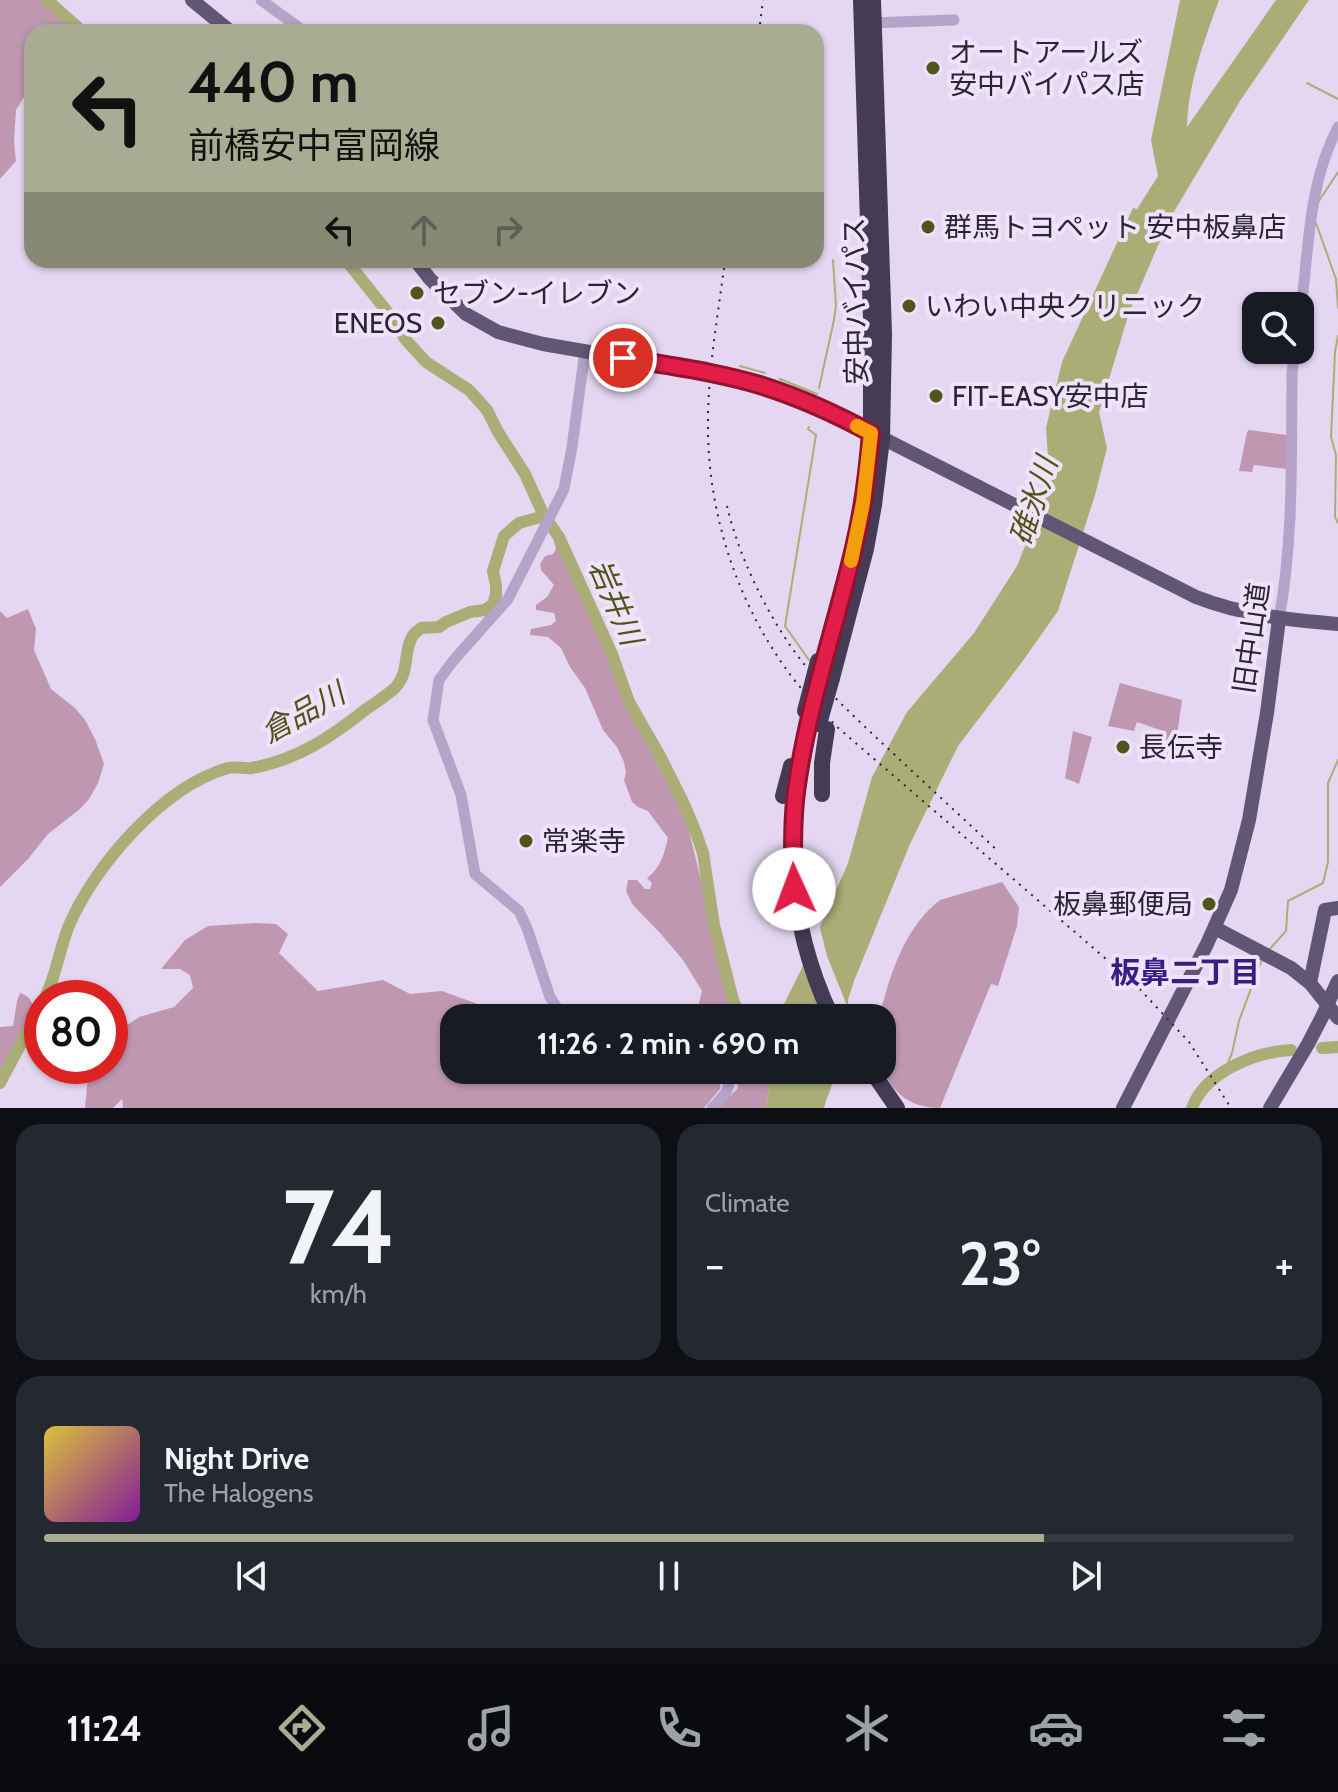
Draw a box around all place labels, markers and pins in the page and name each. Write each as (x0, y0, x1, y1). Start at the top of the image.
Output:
place label: オートアールズ 安中バイパス店 (949, 35, 1144, 101)
marker: オートアールズ 安中バイパス店 (924, 59, 942, 77)
place label: 群馬トヨペット 安中板鼻店 (944, 210, 1286, 244)
marker: 群馬トヨペット 安中板鼻店 (919, 218, 937, 236)
place label: セブン-イレブン (433, 276, 641, 310)
marker: セブン-イレブン (408, 284, 426, 302)
place label: いわい中央クリニック (925, 289, 1205, 323)
marker: いわい中央クリニック (900, 297, 918, 315)
place label: ENEOS (334, 306, 422, 340)
marker: ENEOS (429, 314, 447, 332)
pin (589, 324, 657, 392)
place label: FIT-EASY安中店 (952, 379, 1148, 413)
marker: FIT-EASY安中店 (927, 387, 945, 405)
place label: 長伝寺 (1139, 730, 1223, 764)
marker: 長伝寺 (1114, 738, 1132, 756)
place label: 常楽寺 (542, 824, 626, 858)
marker: 常楽寺 (517, 832, 535, 850)
place label: 板鼻郵便局 (1053, 887, 1193, 921)
marker: 板鼻郵便局 (1200, 895, 1218, 913)

